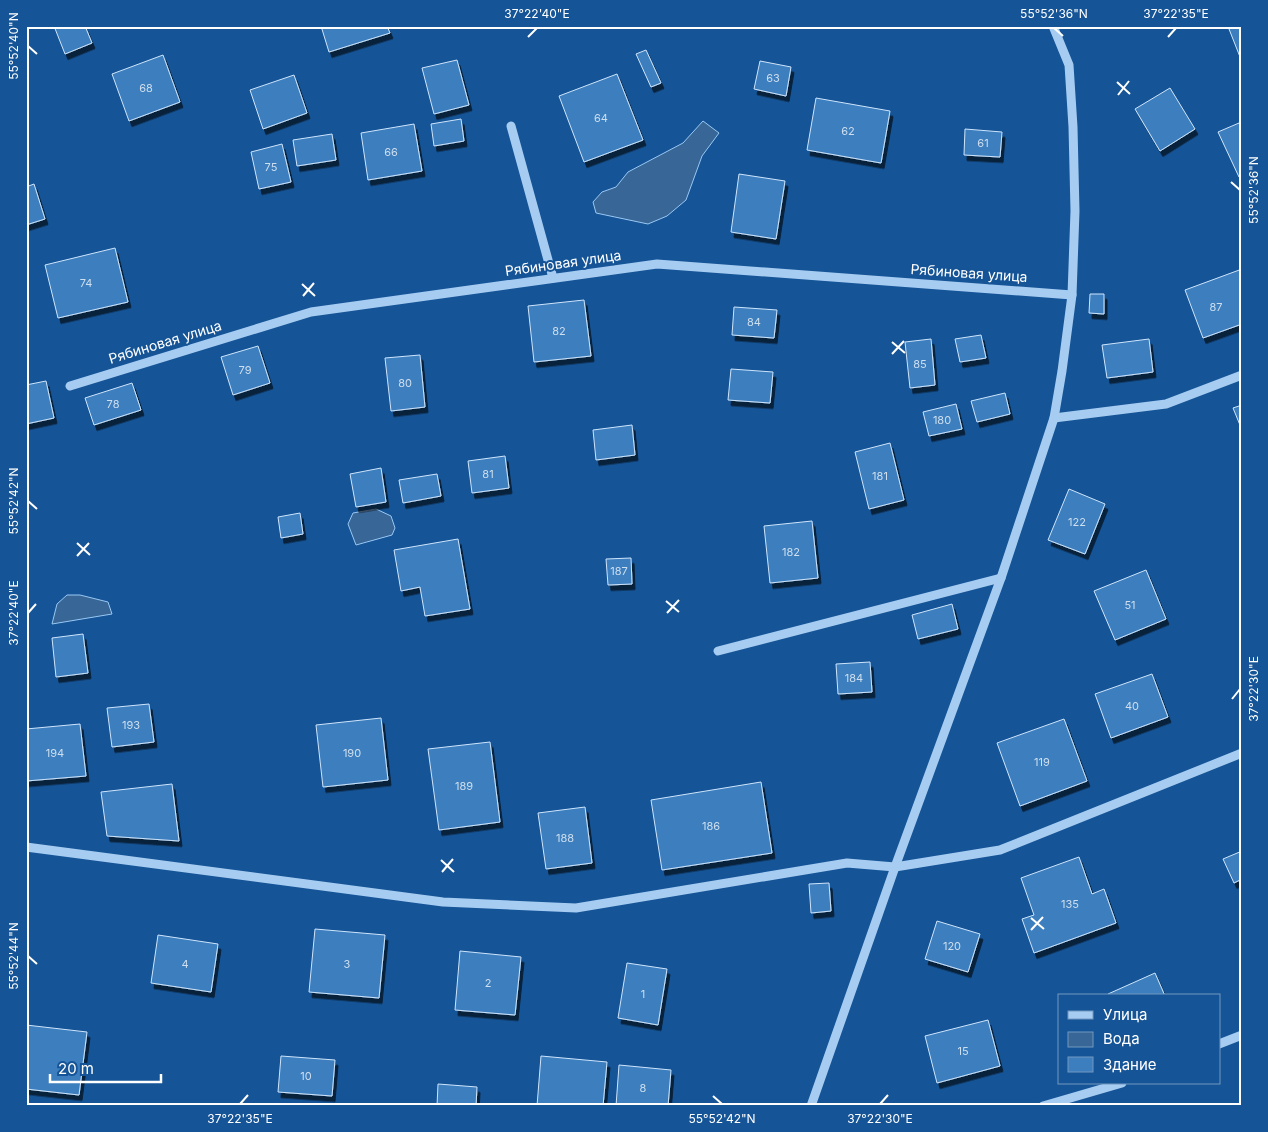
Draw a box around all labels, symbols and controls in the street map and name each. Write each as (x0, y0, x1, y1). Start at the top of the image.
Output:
text: 37°22'40"E (504, 6, 570, 21)
text: 55°52'36"N (1020, 6, 1088, 21)
text: 37°22'35"E (1143, 6, 1209, 21)
text: 55°52'40"N (6, 12, 21, 80)
house number: 63 (766, 71, 780, 85)
house number: 68 (139, 81, 153, 95)
house number: 64 (594, 111, 608, 125)
house number: 62 (841, 124, 855, 138)
house number: 61 (977, 136, 989, 150)
house number: 66 (384, 145, 398, 159)
text: 55°52'36"N (1246, 156, 1261, 224)
house number: 75 (265, 160, 278, 174)
street label: Рябиновая улица (504, 246, 622, 279)
street label: Рябиновая улица (910, 260, 1028, 285)
house number: 74 (80, 276, 92, 290)
house number: 87 (1209, 300, 1223, 314)
house number: 84 (747, 315, 761, 329)
street label: Рябиновая улица (106, 316, 223, 367)
house number: 82 (552, 324, 566, 338)
house number: 85 (913, 357, 927, 371)
house number: 79 (239, 363, 252, 377)
house number: 80 (398, 376, 412, 390)
house number: 78 (107, 397, 120, 411)
house number: 180 (933, 413, 951, 427)
text: 55°52'42"N (6, 467, 21, 535)
house number: 81 (482, 467, 494, 481)
house number: 181 (872, 469, 888, 483)
house number: 122 (1068, 515, 1086, 529)
house number: 182 (782, 545, 800, 559)
house number: 187 (610, 564, 628, 578)
text: 37°22'40"E (6, 580, 21, 646)
house number: 51 (1124, 598, 1136, 612)
text: 37°22'30"E (1246, 656, 1261, 722)
house number: 184 (845, 671, 863, 685)
house number: 40 (1125, 699, 1139, 713)
house number: 193 (122, 718, 140, 732)
house number: 194 (46, 746, 64, 760)
house number: 190 (343, 746, 361, 760)
house number: 119 (1034, 755, 1050, 769)
house number: 189 (455, 779, 473, 793)
house number: 186 (702, 819, 720, 833)
house number: 188 (556, 831, 574, 845)
house number: 135 (1061, 897, 1079, 911)
text: 55°52'44"N (6, 922, 21, 990)
house number: 120 (943, 939, 961, 953)
house number: 4 (181, 957, 189, 971)
house number: 3 (344, 957, 351, 971)
house number: 2 (485, 976, 491, 990)
house number: 1 (641, 987, 645, 1001)
legend (1058, 994, 1220, 1084)
text: Улица (1103, 1005, 1147, 1024)
text: Вода (1103, 1029, 1140, 1048)
house number: 15 (957, 1044, 969, 1058)
scale bar (50, 1052, 161, 1084)
text: Здание (1103, 1055, 1157, 1074)
text: 20 m (58, 1059, 94, 1078)
house number: 10 (300, 1069, 312, 1083)
house number: 8 (640, 1081, 647, 1095)
text: 37°22'35"E (207, 1111, 273, 1126)
text: 55°52'42"N (688, 1111, 756, 1126)
text: 37°22'30"E (847, 1111, 913, 1126)

